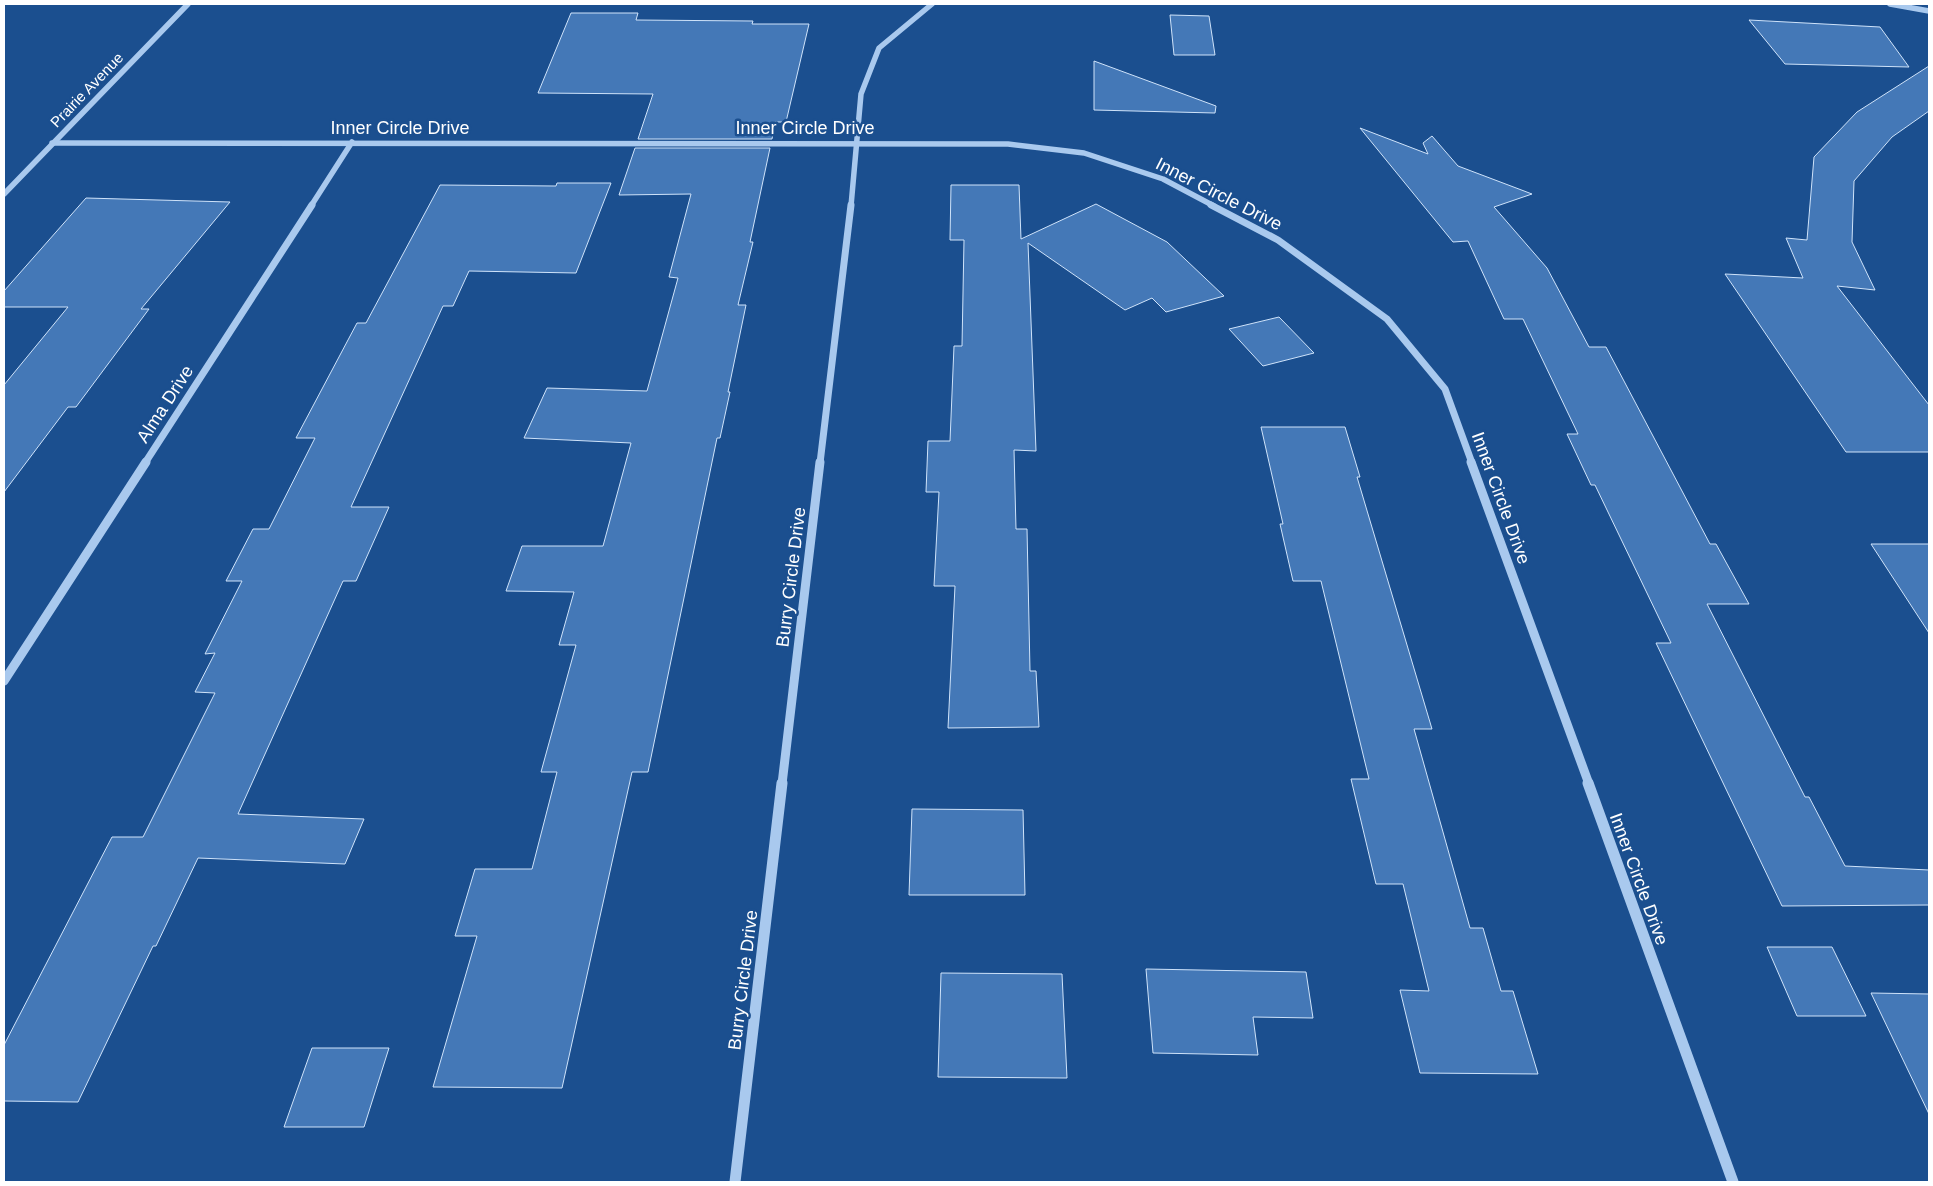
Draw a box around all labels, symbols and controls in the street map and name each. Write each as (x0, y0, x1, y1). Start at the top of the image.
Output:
street label: Prairie Avenue (47, 49, 127, 131)
street label: Inner Circle Drive (330, 118, 470, 138)
street label: Inner Circle Drive (735, 118, 875, 138)
street label: Inner Circle Drive (1153, 154, 1285, 234)
street label: Alma Drive (133, 362, 197, 446)
street label: Inner Circle Drive (1468, 429, 1534, 567)
street label: Burry Circle Drive (772, 506, 810, 648)
street label: Inner Circle Drive (1606, 810, 1672, 948)
street label: Burry Circle Drive (724, 909, 762, 1051)

